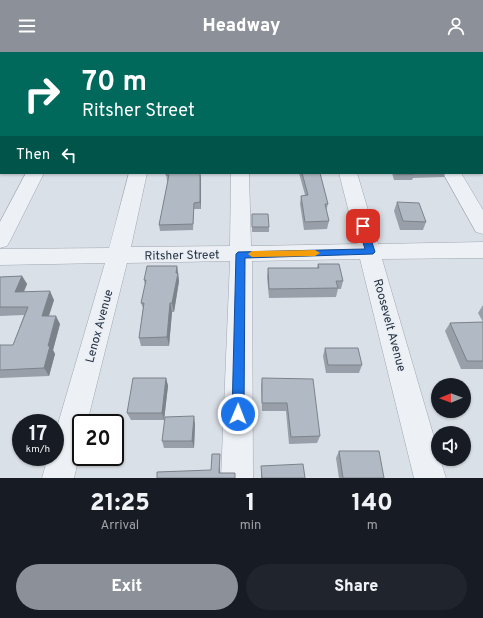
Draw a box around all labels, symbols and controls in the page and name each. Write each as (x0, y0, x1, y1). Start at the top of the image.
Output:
icon: menu (16, 15, 38, 37)
text: Headway (203, 15, 280, 38)
icon: person (445, 15, 467, 37)
text: 70 m (82, 65, 147, 101)
icon: right (16, 68, 68, 120)
text: Ritsher Street (82, 100, 195, 123)
icon: left (58, 144, 80, 166)
text: Then (16, 146, 50, 165)
pin (346, 209, 380, 243)
icon: arrive (352, 215, 374, 237)
street label: Ritsher Street (144, 247, 220, 265)
street label: Roosevelt Avenue (369, 277, 409, 373)
street label: Lenox Avenue (82, 288, 117, 365)
north arrow (431, 378, 471, 418)
map controls (431, 378, 471, 466)
position arrow (217, 393, 259, 435)
speed limit sign: 20 (72, 414, 124, 466)
text: 17 (29, 422, 47, 448)
button: sound (431, 426, 471, 466)
text: km/h (26, 443, 50, 456)
text: 21:25 (90, 489, 150, 519)
text: 1 (246, 489, 256, 519)
text: 140 (351, 489, 393, 519)
text: Arrival (101, 518, 139, 534)
text: min (240, 518, 261, 534)
text: m (367, 518, 378, 534)
button: Exit (16, 564, 238, 610)
button: Share (246, 564, 467, 610)

